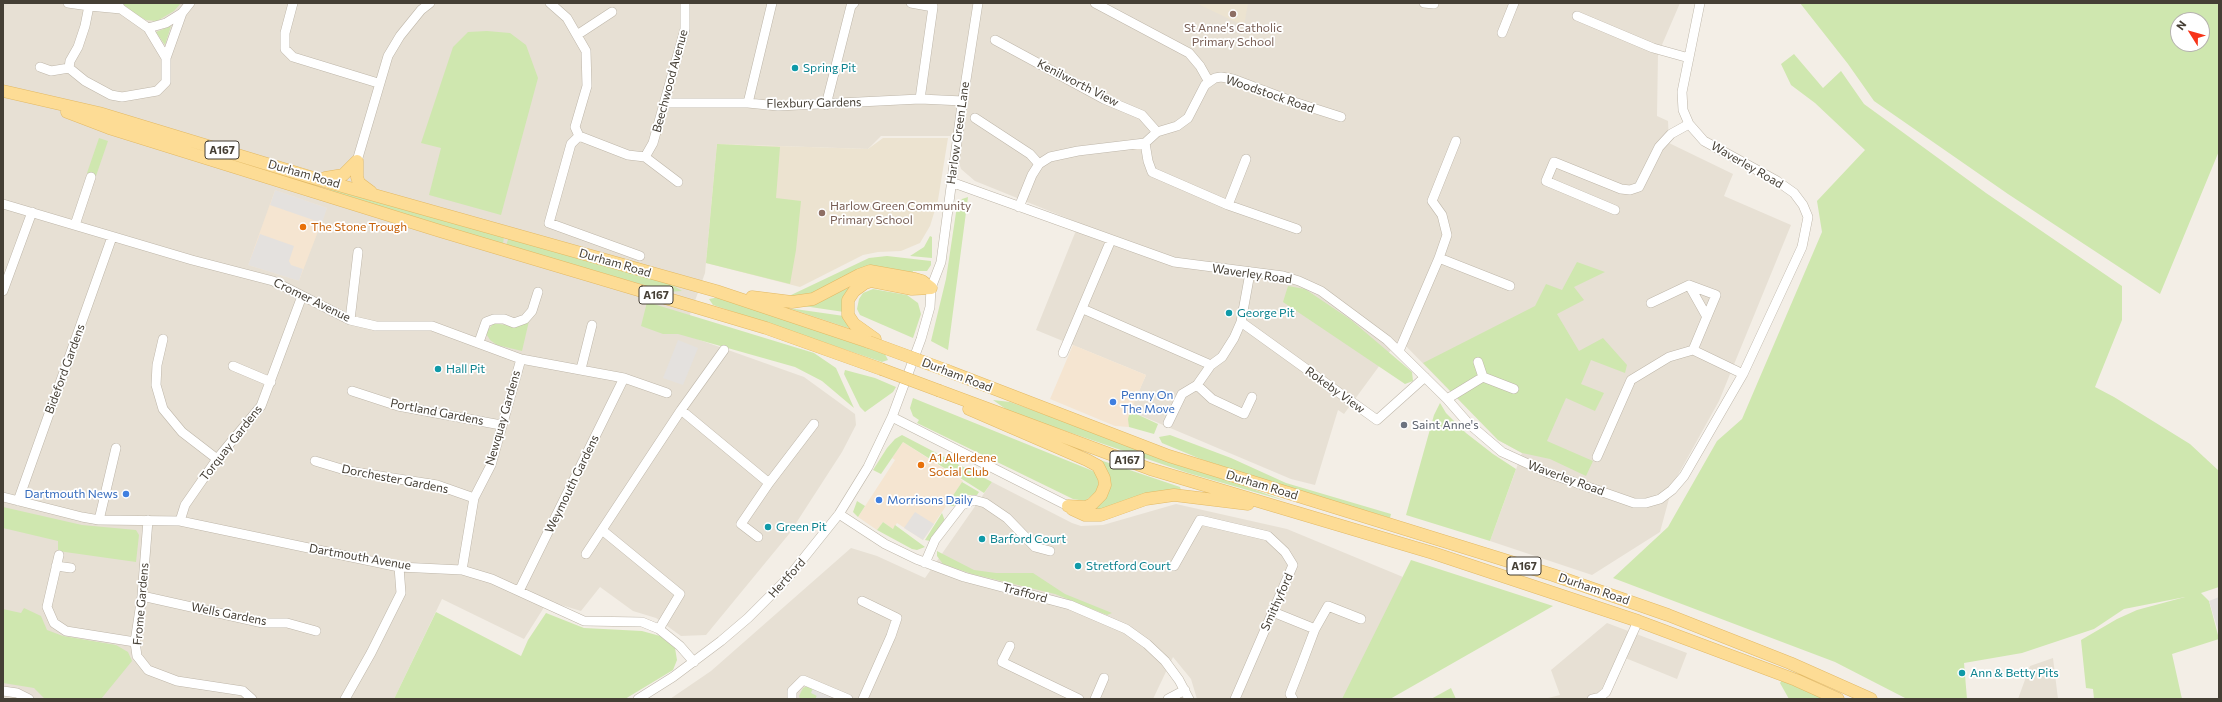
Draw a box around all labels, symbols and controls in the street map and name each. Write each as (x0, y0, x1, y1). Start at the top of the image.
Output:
marker: St Anne's Catholic Primary School (1228, 9, 1238, 19)
north arrow (2170, 12, 2210, 52)
text: N (2173, 18, 2188, 32)
place label: St Anne's Catholic Primary School (1184, 21, 1282, 49)
street label: Beechwood Avenue (649, 28, 691, 134)
street label: Kenilworth View (1035, 56, 1121, 110)
place label: Spring Pit (803, 61, 856, 75)
marker: Spring Pit (790, 63, 800, 73)
street label: Woodstock Road (1224, 72, 1316, 116)
street label: Harlow Green Lane (944, 81, 972, 185)
street label: Flexbury Gardens (766, 95, 862, 111)
street label: Waverley Road (1709, 139, 1785, 191)
road number: A167 (205, 141, 239, 159)
street label: Durham Road (266, 157, 342, 191)
place label: Harlow Green Community Primary School (830, 199, 971, 227)
marker: Harlow Green Community Primary School (817, 208, 827, 218)
place label: The Stone Trough (311, 220, 407, 234)
marker: The Stone Trough (298, 222, 308, 232)
street label: Durham Road (577, 246, 653, 280)
street label: Waverley Road (1211, 261, 1293, 287)
street label: Cromer Avenue (271, 275, 353, 325)
road number: A167 (639, 286, 673, 304)
place label: George Pit (1237, 306, 1295, 320)
marker: George Pit (1224, 308, 1234, 318)
street label: Bideford Gardens (42, 322, 88, 416)
street label: Durham Road (920, 355, 994, 395)
place label: Hall Pit (446, 362, 485, 376)
marker: Hall Pit (433, 364, 443, 374)
street label: Rokeby View (1302, 364, 1368, 416)
street label: Newquay Gardens (483, 369, 523, 467)
place label: Penny On The Move (1121, 388, 1175, 416)
street label: Portland Gardens (389, 396, 485, 428)
marker: Penny On The Move (1108, 397, 1118, 407)
street label: Torquay Gardens (197, 402, 265, 484)
place label: Saint Anne's (1412, 418, 1479, 432)
marker: Saint Anne's (1399, 420, 1409, 430)
street label: Weymouth Gardens (542, 433, 602, 535)
place label: A1 Allerdene Social Club (929, 451, 996, 479)
road number: A167 (1110, 451, 1144, 469)
street label: Waverley Road (1526, 457, 1606, 499)
marker: A1 Allerdene Social Club (916, 460, 926, 470)
street label: Dorchester Gardens (340, 462, 450, 496)
street label: Durham Road (1224, 467, 1300, 503)
place label: Dartmouth News (24, 487, 118, 501)
marker: Dartmouth News (121, 489, 131, 499)
place label: Morrisons Daily (887, 493, 973, 507)
marker: Morrisons Daily (874, 495, 884, 505)
place label: Green Pit (776, 520, 827, 534)
marker: Green Pit (763, 522, 773, 532)
place label: Barford Court (990, 532, 1066, 546)
marker: Barford Court (977, 534, 987, 544)
street label: Dartmouth Avenue (308, 541, 412, 573)
street label: Hertford (766, 555, 808, 601)
road number: A167 (1507, 557, 1541, 575)
place label: Stretford Court (1086, 559, 1171, 573)
marker: Stretford Court (1073, 561, 1083, 571)
street label: Frome Gardens (130, 562, 152, 646)
street label: Durham Road (1557, 570, 1631, 608)
street label: Smithyford (1258, 571, 1296, 633)
street label: Trafford (1001, 580, 1049, 606)
street label: Wells Gardens (190, 600, 268, 628)
place label: Ann & Betty Pits (1970, 666, 2059, 680)
marker: Ann & Betty Pits (1957, 668, 1967, 678)

